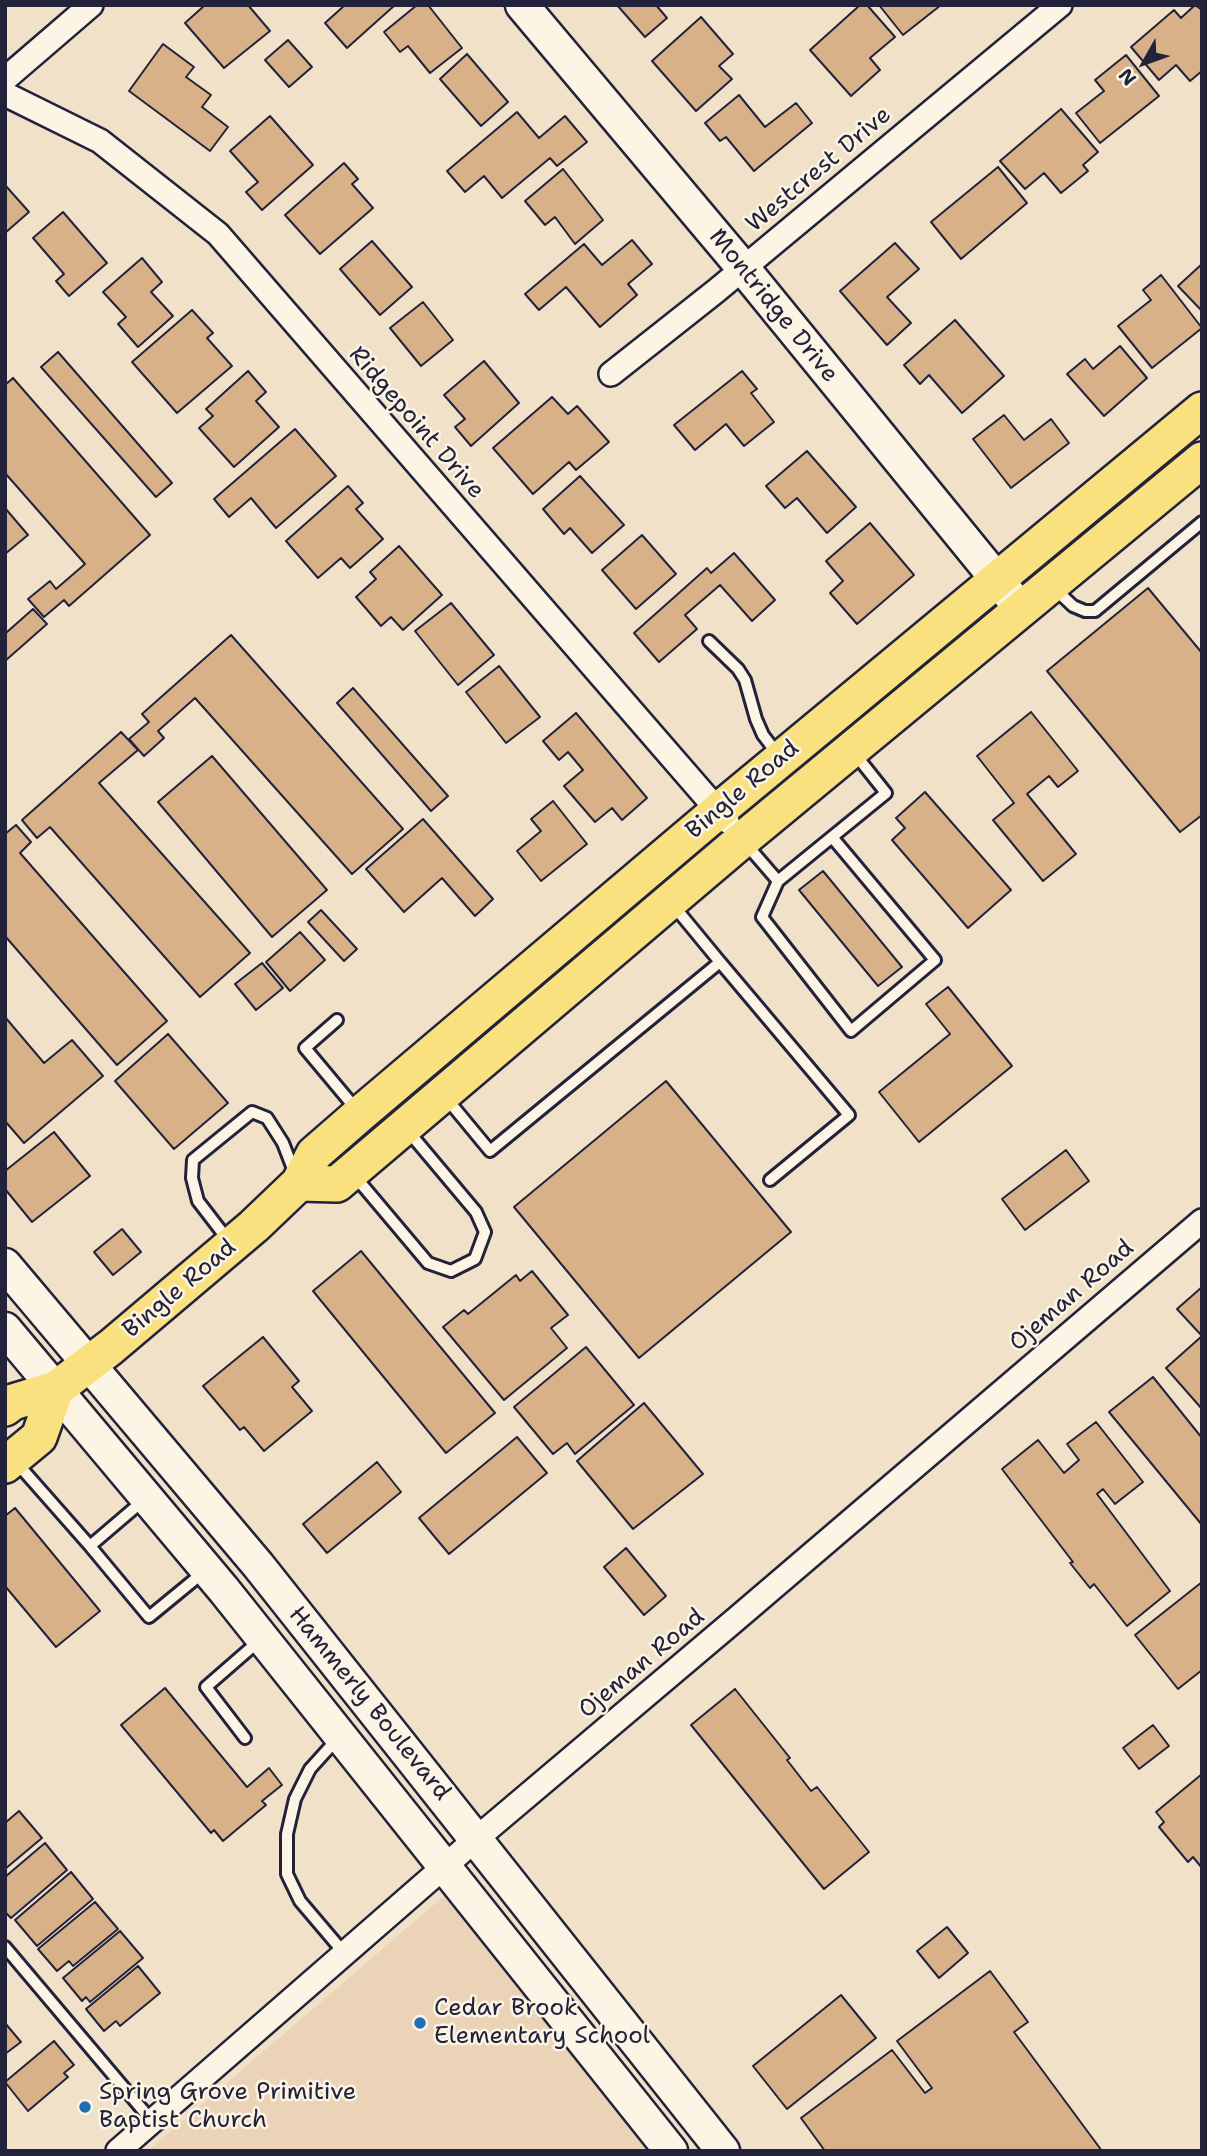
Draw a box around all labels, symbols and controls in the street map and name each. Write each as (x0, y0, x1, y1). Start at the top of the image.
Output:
north arrow (1109, 28, 1179, 98)
text: N (1113, 63, 1142, 91)
street label: Westcrest Drive (741, 101, 897, 239)
street label: Montridge Drive (702, 223, 844, 389)
street label: Ridgepoint Drive (342, 341, 490, 505)
street label: Bingle Road (681, 734, 805, 846)
street label: Bingle Road (118, 1233, 242, 1345)
street label: Ojeman Road (1004, 1234, 1140, 1358)
street label: Hammerly Boulevard (282, 1601, 456, 1807)
street label: Ojeman Road (573, 1603, 711, 1725)
place label: Cedar Brook Elementary School (434, 1995, 650, 2051)
marker: Cedar Brook Elementary School (412, 2015, 428, 2031)
place label: Spring Grove Primitive Baptist Church (99, 2079, 356, 2135)
marker: Spring Grove Primitive Baptist Church (77, 2099, 93, 2115)

